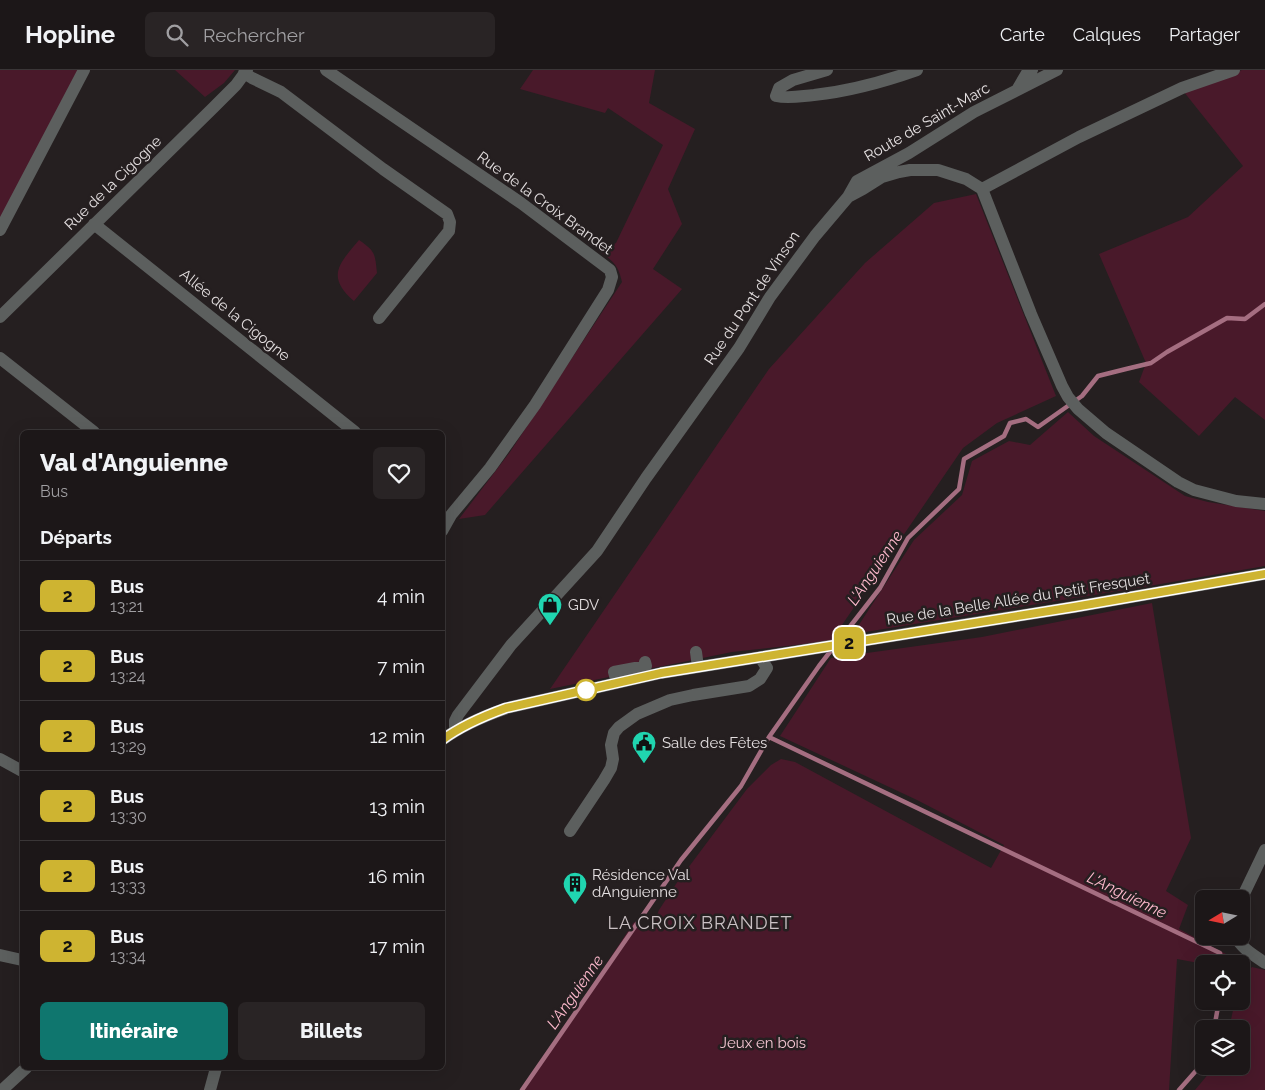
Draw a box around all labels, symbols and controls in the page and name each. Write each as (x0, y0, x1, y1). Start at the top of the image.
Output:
search box (145, 12, 495, 57)
text: Hopline (25, 20, 115, 49)
icon: search (163, 21, 191, 49)
text: Rechercher (203, 24, 305, 46)
text: Carte (1000, 24, 1045, 45)
text: Calques (1073, 24, 1141, 45)
text: Partager (1169, 24, 1240, 45)
street label: Route de Saint-Marc (861, 79, 993, 165)
street label: Rue de la Cigogne (61, 132, 165, 234)
street label: Rue de la Croix Brandet (474, 148, 616, 258)
street label: Rue du Pont de Vinson (701, 228, 803, 368)
street label: Allée de la Cigogne (176, 265, 294, 365)
button: heart (373, 447, 425, 499)
text: Val d'Anguienne (40, 448, 228, 477)
text: Bus (40, 482, 68, 501)
text: Départs (40, 526, 112, 548)
water label: L'Anguienne (843, 527, 907, 609)
street label: Rue de la Belle Allée du Petit Fresquet (885, 569, 1151, 629)
text: Bus (110, 575, 144, 597)
text: 2 (62, 585, 73, 606)
text: 4 min (377, 585, 425, 607)
shop icon: GDV (537, 592, 563, 626)
place label: GDV (568, 596, 599, 614)
text: 13:21 (110, 597, 144, 616)
line badge: 2 (833, 627, 865, 659)
text: 2 (844, 632, 854, 653)
text: Bus (110, 645, 144, 667)
text: 2 (62, 655, 73, 676)
text: 7 min (377, 655, 425, 677)
text: 13:24 (110, 667, 145, 686)
unlabelled marker (575, 679, 597, 701)
text: Bus (110, 715, 144, 737)
text: 2 (62, 725, 73, 746)
text: 12 min (369, 725, 425, 747)
public building icon: Salle des Fêtes (631, 730, 657, 764)
place label: Salle des Fêtes (662, 734, 767, 752)
text: 13:29 (110, 737, 146, 756)
text: Bus (110, 785, 144, 807)
text: 2 (62, 795, 73, 816)
text: 13 min (369, 795, 425, 817)
text: 13:30 (110, 807, 147, 826)
text: Bus (110, 855, 144, 877)
text: 2 (62, 865, 73, 886)
text: 16 min (368, 865, 425, 887)
place label: Résidence Val dAnguienne (592, 866, 691, 901)
water label: L'Anguienne (1084, 868, 1170, 923)
building icon: Résidence Val dAnguienne (562, 871, 588, 905)
text: 13:33 (110, 877, 146, 896)
north arrow (1195, 890, 1250, 945)
map controls (1195, 890, 1250, 1075)
district label: LA CROIX BRANDET (607, 912, 793, 933)
text: Bus (110, 925, 144, 947)
text: 2 (62, 935, 73, 956)
text: 17 min (369, 935, 425, 957)
text: 13:34 (110, 947, 146, 966)
water label: L'Anguienne (543, 951, 608, 1033)
button: locate (1195, 955, 1250, 1010)
button: Itinéraire (40, 1002, 228, 1060)
button: Billets (238, 1002, 425, 1060)
button: layers (1195, 1020, 1250, 1075)
park label: Jeux en bois (720, 1034, 806, 1052)

